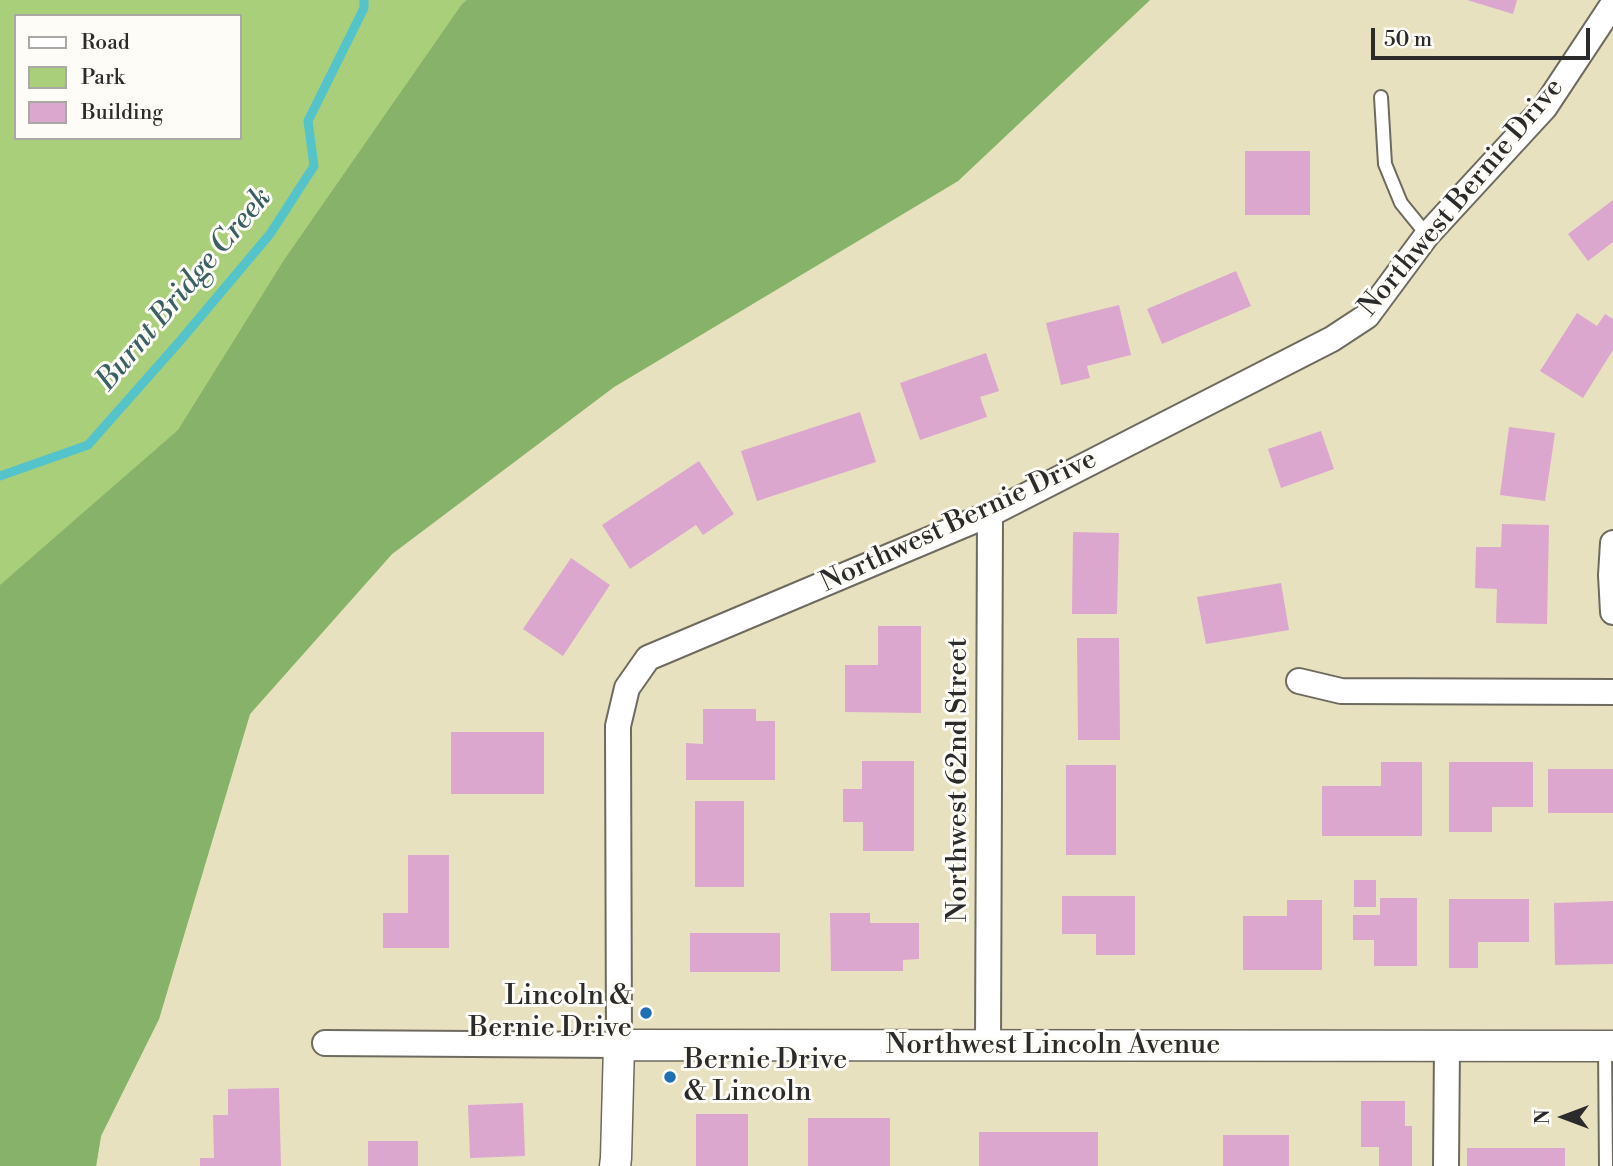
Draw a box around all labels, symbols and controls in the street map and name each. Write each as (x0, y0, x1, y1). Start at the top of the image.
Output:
legend (14, 14, 242, 140)
scale bar (1375, 14, 1594, 58)
text: 50 m (1384, 27, 1432, 53)
text: Road (81, 30, 130, 56)
text: Park (81, 65, 125, 91)
street label: Northwest Bernie Drive (1352, 72, 1572, 324)
text: Building (81, 100, 163, 126)
water label: Burnt Bridge Creek (90, 181, 280, 399)
street label: Northwest Bernie Drive (816, 443, 1102, 601)
street label: Northwest 62nd Street (942, 638, 976, 922)
place label: Lincoln & Bernie Drive (469, 980, 632, 1046)
marker: Lincoln & Bernie Drive (638, 1005, 654, 1021)
street label: Northwest Lincoln Avenue (886, 1029, 1220, 1063)
place label: Bernie Drive & Lincoln (684, 1044, 847, 1110)
marker: Bernie Drive & Lincoln (662, 1069, 678, 1085)
north arrow (1529, 1082, 1599, 1152)
text: N (1531, 1109, 1555, 1125)

